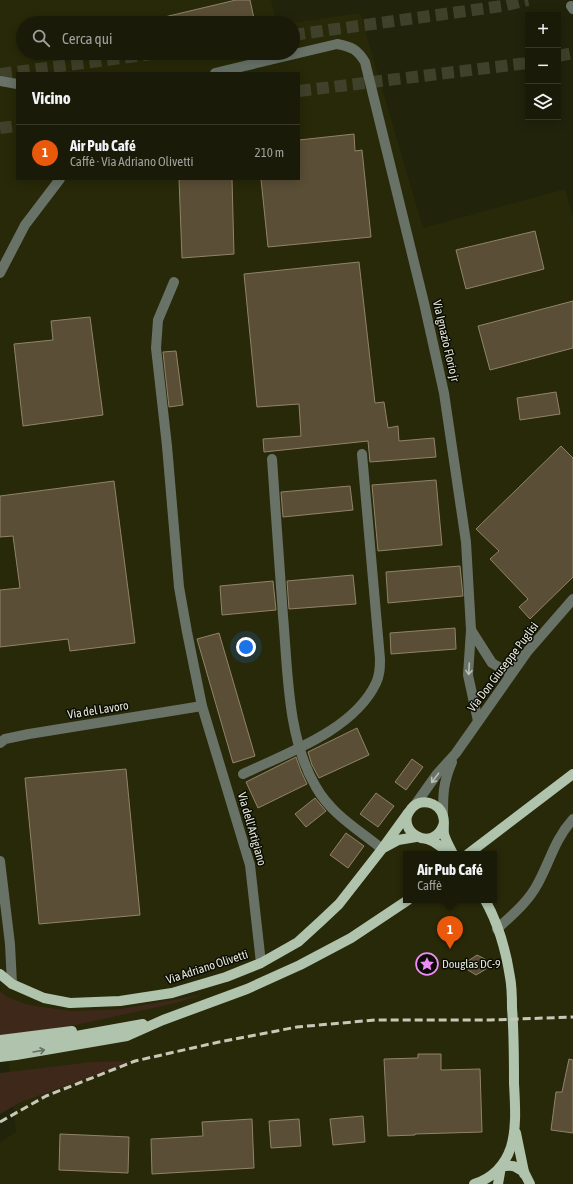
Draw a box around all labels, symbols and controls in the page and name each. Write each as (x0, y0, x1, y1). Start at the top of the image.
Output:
map controls (525, 12, 561, 120)
button: + (525, 12, 561, 48)
search box (16, 16, 300, 60)
icon: search (30, 27, 52, 49)
text: Cerca qui (62, 30, 112, 47)
button: − (525, 48, 561, 84)
button: layers (525, 84, 561, 120)
text: Vicino (32, 88, 71, 108)
text: Air Pub Café (70, 137, 136, 154)
text: 1 (42, 145, 48, 160)
text: 210 m (255, 145, 284, 160)
text: Caffè · Via Adriano Olivetti (70, 154, 194, 169)
street label: Via Ignazio Florio jr (430, 299, 462, 384)
street label: Via Don Giuseppe Puglisi (465, 619, 541, 715)
your location (236, 637, 256, 657)
one-way arrow (465, 662, 472, 675)
street label: Via del Lavoro (66, 698, 130, 722)
one-way arrow (430, 772, 439, 783)
street label: Via dell'Artigiano (235, 791, 269, 868)
popup (403, 851, 497, 903)
text: Air Pub Café (417, 861, 483, 878)
text: Caffè (417, 878, 442, 893)
pin: 1 (437, 916, 463, 949)
street label: Via Adriano Olivetti (164, 947, 250, 987)
place icon: Douglas DC-9 (414, 951, 440, 977)
place label: Douglas DC-9 (442, 957, 501, 971)
one-way arrow (32, 1047, 45, 1055)

